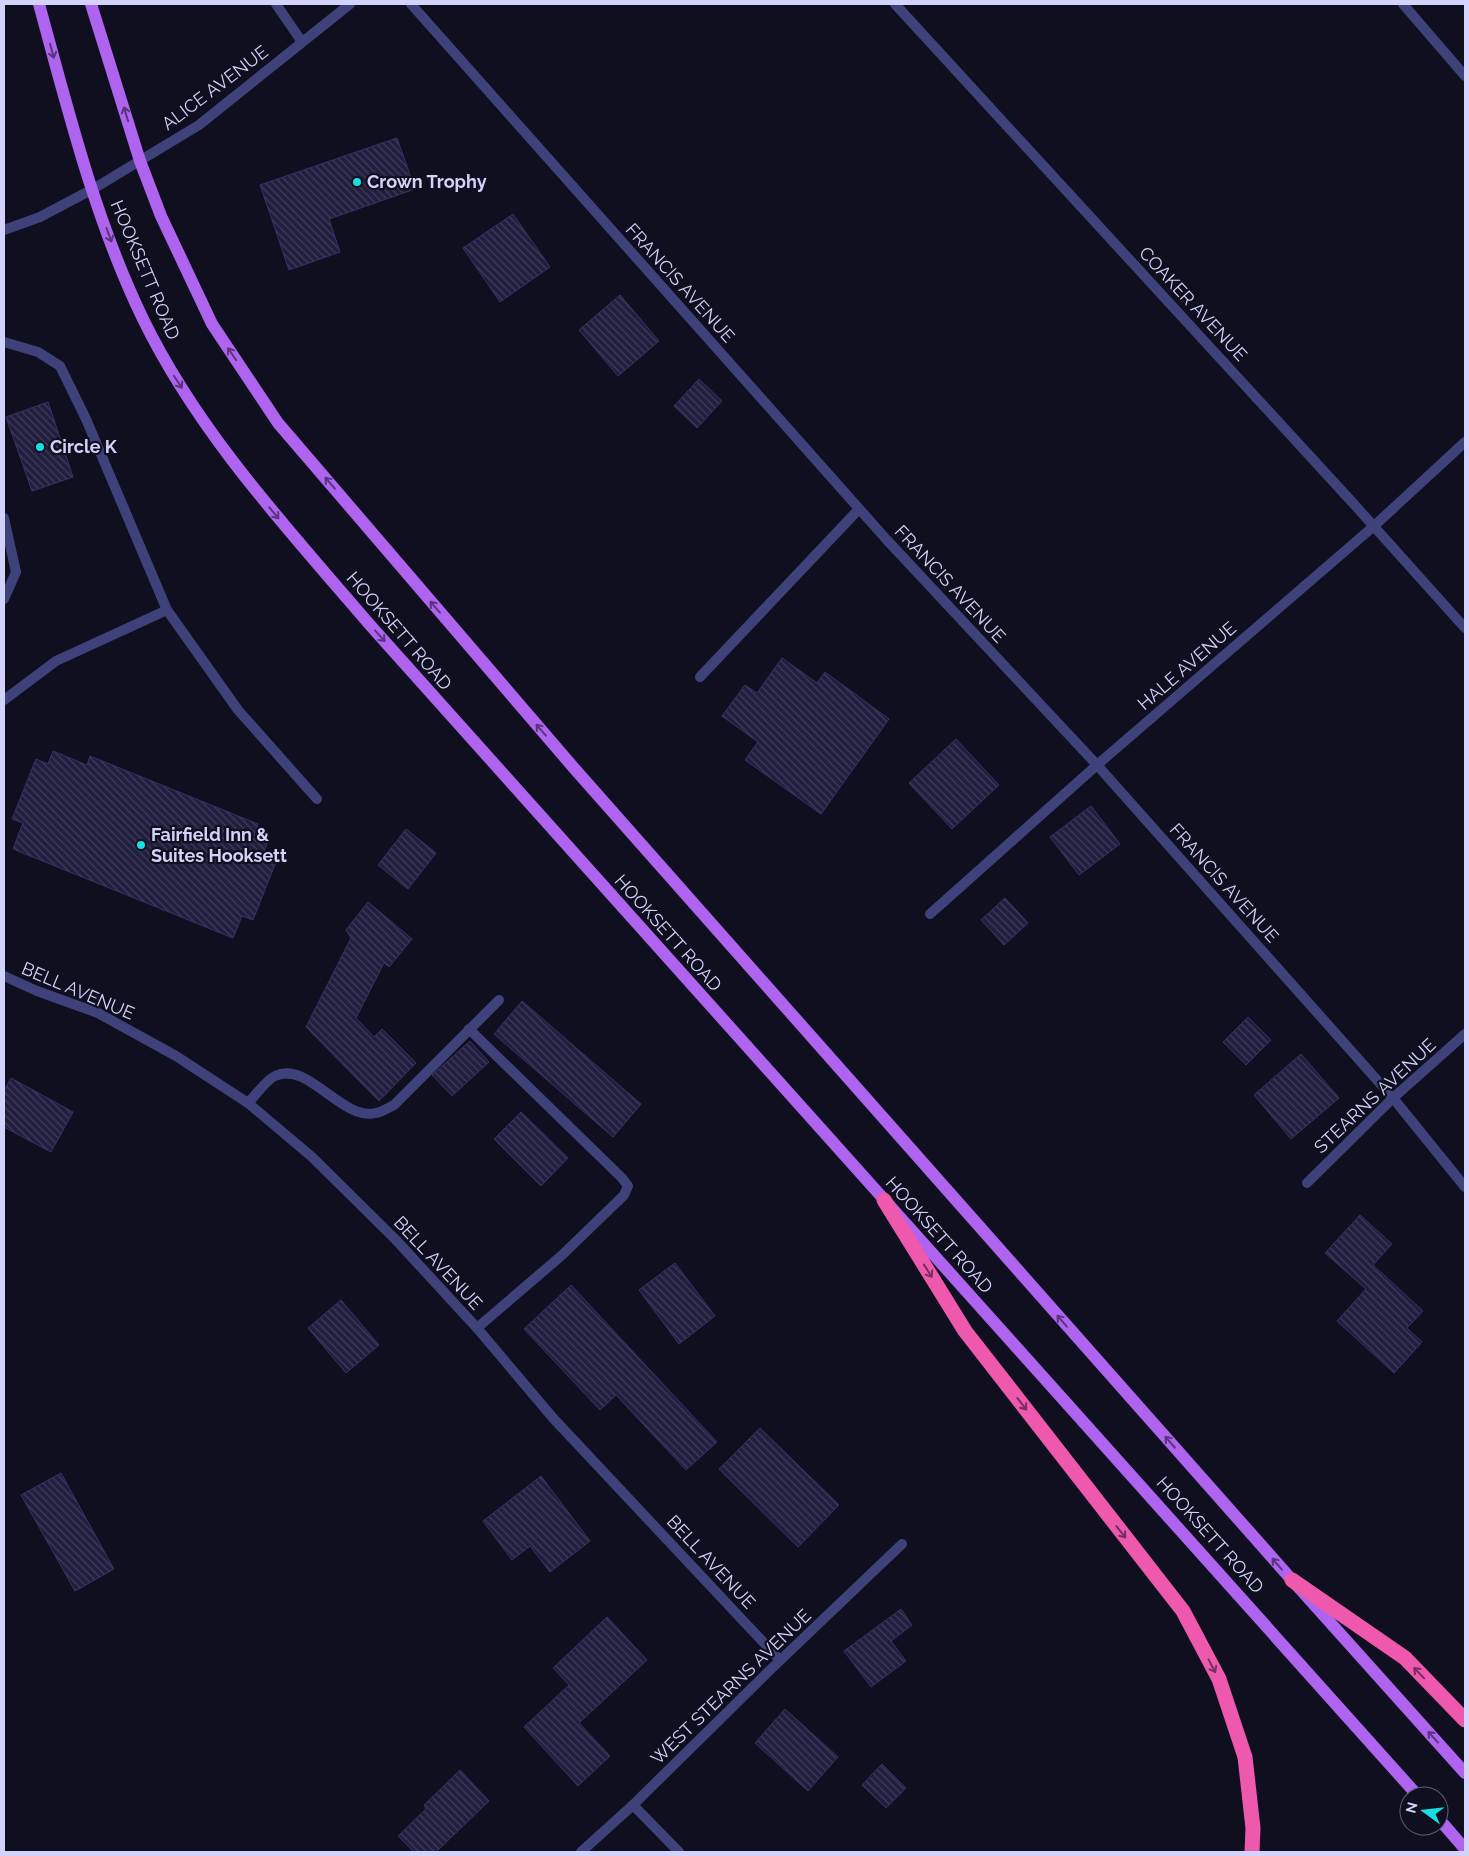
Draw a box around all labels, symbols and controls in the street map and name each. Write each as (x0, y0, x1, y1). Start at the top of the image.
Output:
street label: ALICE AVENUE (158, 41, 272, 134)
one-way arrow (47, 42, 57, 58)
one-way arrow (120, 106, 130, 122)
place label: Crown Trophy (367, 171, 487, 192)
marker: Crown Trophy (351, 176, 363, 188)
street label: HOOKSETT ROAD (107, 197, 184, 343)
street label: FRANCIS AVENUE (621, 219, 739, 347)
one-way arrow (105, 227, 114, 242)
street label: COAKER AVENUE (1135, 242, 1252, 365)
one-way arrow (227, 347, 237, 361)
one-way arrow (173, 375, 183, 389)
place label: Circle K (50, 436, 118, 457)
marker: Circle K (34, 441, 46, 453)
one-way arrow (324, 477, 335, 490)
one-way arrow (268, 506, 279, 519)
street label: FRANCIS AVENUE (891, 521, 1010, 647)
street label: HOOKSETT ROAD (342, 567, 456, 694)
one-way arrow (430, 600, 441, 613)
street label: HALE AVENUE (1133, 617, 1240, 714)
one-way arrow (374, 630, 386, 643)
one-way arrow (535, 724, 547, 737)
street label: FRANCIS AVENUE (1165, 819, 1283, 947)
place label: Fairfield Inn & Suites Hooksett (151, 824, 287, 866)
marker: Fairfield Inn & Suites Hooksett (135, 839, 147, 851)
street label: HOOKSETT ROAD (610, 870, 726, 995)
street label: BELL AVENUE (19, 957, 138, 1024)
street label: STEARNS AVENUE (1310, 1034, 1440, 1157)
street label: HOOKSETT ROAD (881, 1172, 997, 1297)
street label: BELL AVENUE (390, 1212, 487, 1314)
one-way arrow (923, 1264, 933, 1278)
one-way arrow (1056, 1314, 1068, 1327)
one-way arrow (1016, 1397, 1027, 1410)
one-way arrow (1164, 1436, 1175, 1449)
street label: HOOKSETT ROAD (1152, 1472, 1268, 1597)
street label: BELL AVENUE (663, 1511, 760, 1613)
one-way arrow (1116, 1525, 1127, 1538)
one-way arrow (1272, 1558, 1283, 1571)
street label: WEST STEARNS AVENUE (646, 1605, 815, 1769)
one-way arrow (1207, 1659, 1217, 1674)
one-way arrow (1413, 1666, 1425, 1679)
one-way arrow (1427, 1731, 1438, 1744)
north arrow (1399, 1786, 1449, 1836)
text: N (1402, 1800, 1421, 1815)

